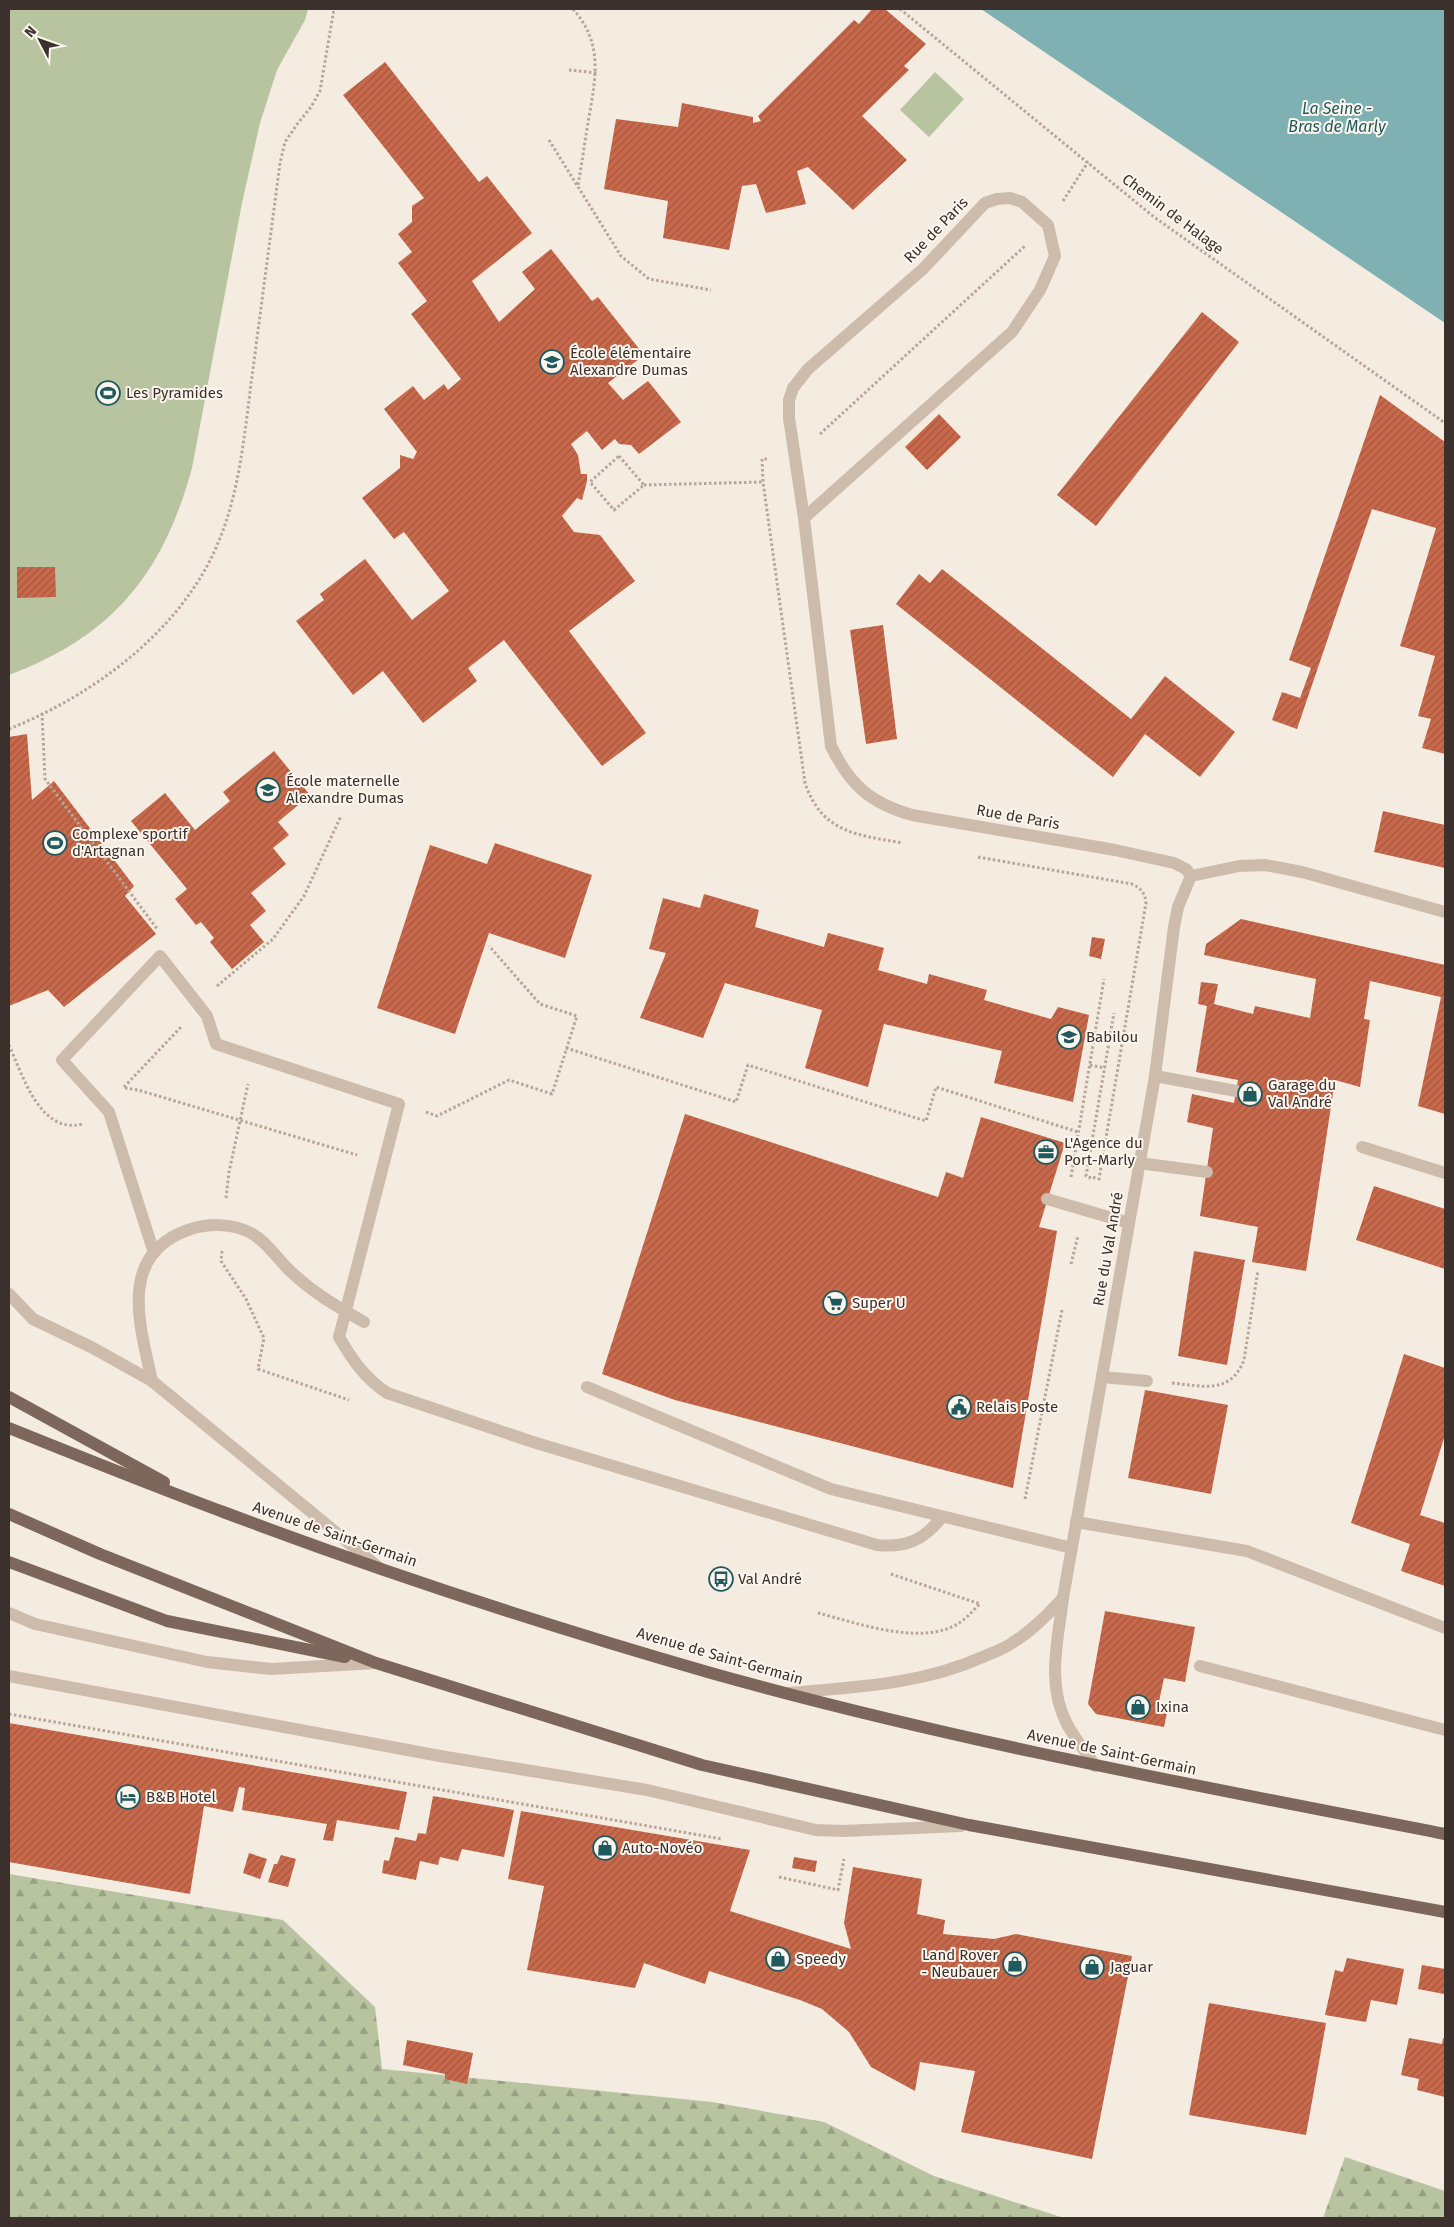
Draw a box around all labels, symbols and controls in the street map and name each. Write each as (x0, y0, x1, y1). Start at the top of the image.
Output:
north arrow (15, 15, 65, 65)
text: N (21, 23, 40, 41)
water label: La Seine - Bras de Marly (1288, 99, 1387, 136)
street label: Chemin de Halage (1119, 170, 1227, 258)
street label: Rue de Paris (900, 193, 972, 267)
place label: École élémentaire Alexandre Dumas (570, 344, 692, 379)
school or university icon: École élémentaire Alexandre Dumas (539, 349, 565, 375)
sports icon: Les Pyramides (95, 380, 121, 406)
place label: Les Pyramides (126, 384, 223, 402)
place label: École maternelle Alexandre Dumas (286, 772, 404, 807)
school or university icon: École maternelle Alexandre Dumas (255, 777, 281, 803)
street label: Rue de Paris (975, 801, 1061, 833)
place label: Complexe sportif d'Artagnan (72, 825, 188, 860)
sports icon: Complexe sportif d'Artagnan (42, 830, 68, 856)
school or university icon: Babilou (1056, 1024, 1082, 1050)
place label: Babilou (1086, 1028, 1138, 1046)
place label: Garage du Val André (1268, 1076, 1336, 1111)
shop icon: Garage du Val André (1237, 1081, 1263, 1107)
place label: L'Agence du Port-Marly (1064, 1134, 1143, 1169)
office icon: L'Agence du Port-Marly (1033, 1139, 1059, 1165)
street label: Rue du Val André (1089, 1191, 1127, 1307)
supermarket icon: Super U (822, 1290, 848, 1316)
place label: Super U (852, 1294, 906, 1312)
public building icon: Relais Poste (946, 1394, 972, 1420)
place label: Relais Poste (976, 1398, 1058, 1416)
street label: Avenue de Saint-Germain (250, 1497, 420, 1571)
bus stop icon: Val André (708, 1566, 734, 1592)
place label: Val André (738, 1570, 802, 1588)
street label: Avenue de Saint-Germain (635, 1624, 805, 1688)
shop icon: Ixina (1125, 1694, 1151, 1720)
place label: Ixina (1156, 1698, 1189, 1716)
street label: Avenue de Saint-Germain (1026, 1725, 1198, 1779)
hotel icon: B&B Hotel (115, 1784, 141, 1810)
place label: B&B Hotel (146, 1788, 216, 1806)
shop icon: Auto-Novéo (592, 1835, 618, 1861)
place label: Auto-Novéo (622, 1839, 703, 1857)
shop icon: Speedy (765, 1946, 791, 1972)
place label: Land Rover - Neubauer (921, 1946, 998, 1981)
place label: Speedy (796, 1950, 846, 1968)
shop icon: Land Rover - Neubauer (1002, 1951, 1028, 1977)
shop icon: Jaguar (1079, 1954, 1105, 1980)
place label: Jaguar (1110, 1958, 1153, 1976)

